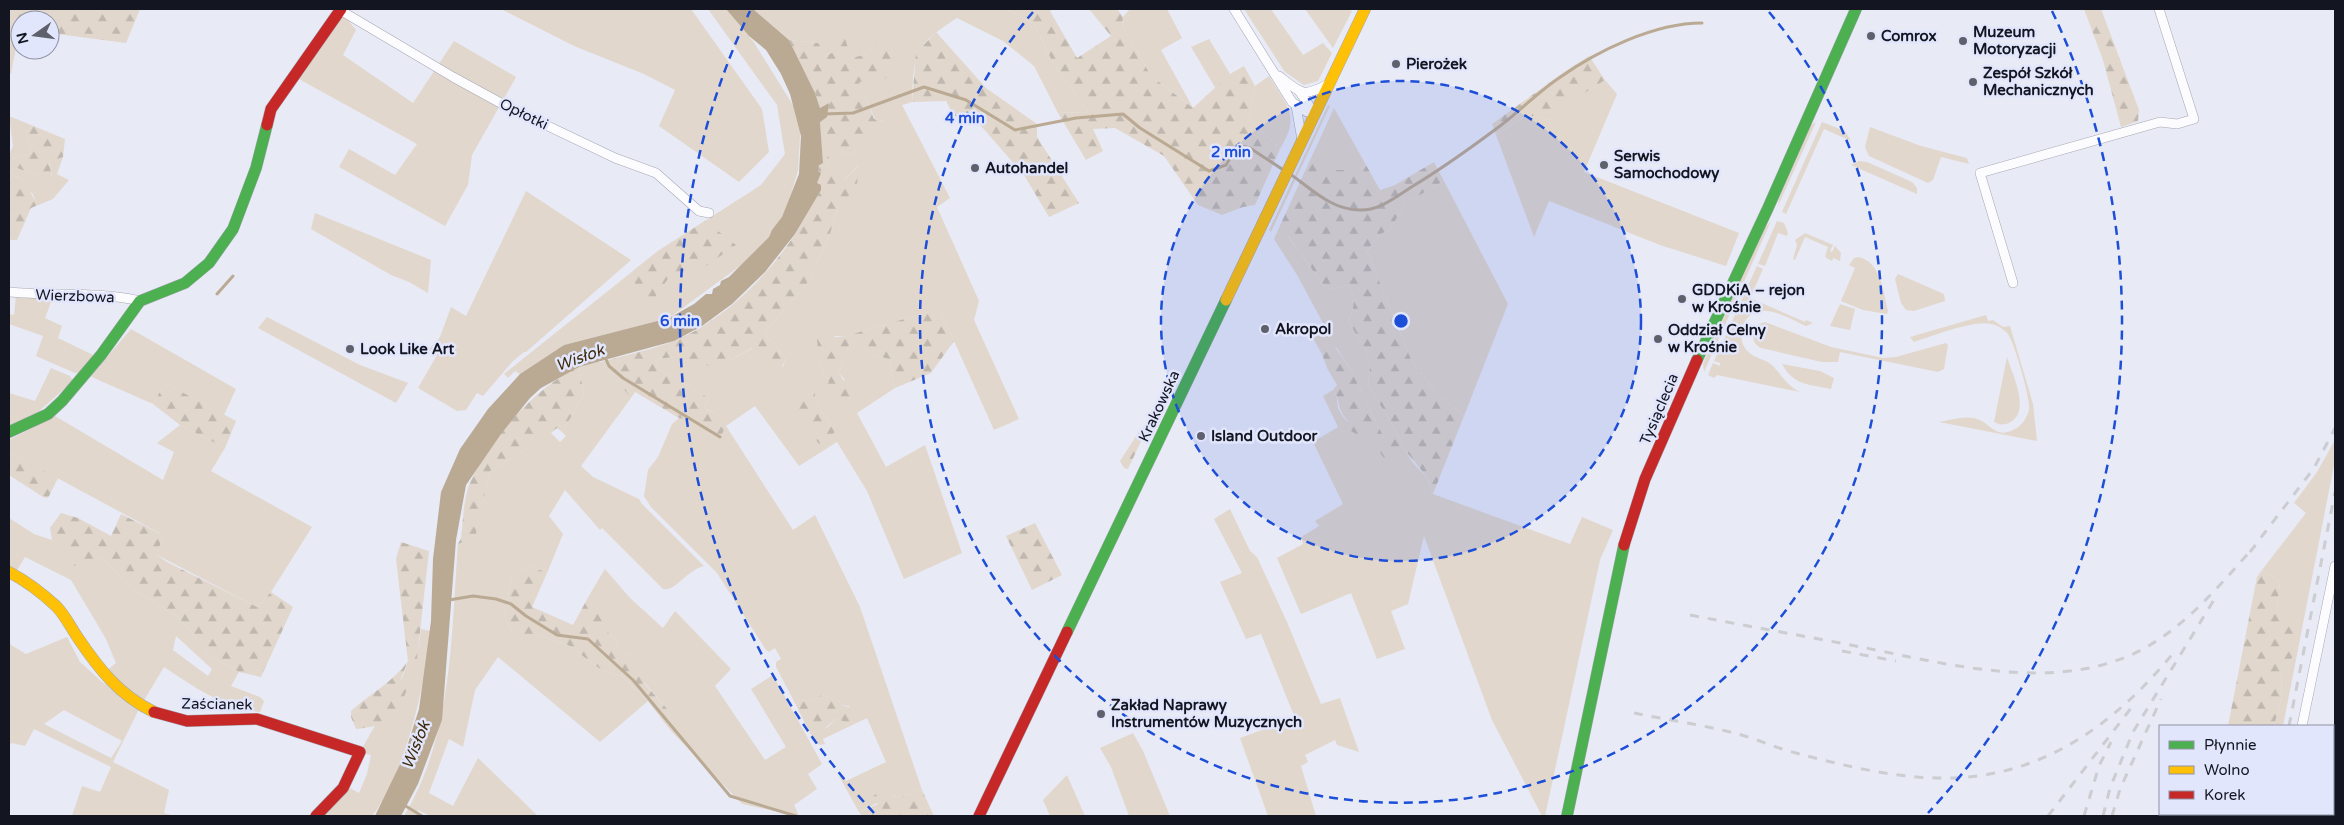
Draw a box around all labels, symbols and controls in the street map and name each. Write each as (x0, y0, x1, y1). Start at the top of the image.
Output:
north arrow (10, 10, 60, 60)
place label: Muzeum Motoryzacji (1973, 23, 2056, 59)
place label: Comrox (1881, 27, 1937, 45)
marker: Comrox (1865, 30, 1877, 42)
text: N (13, 31, 32, 46)
marker: Muzeum Motoryzacji (1957, 35, 1969, 47)
place label: Pierożek (1406, 55, 1467, 73)
marker: Pierożek (1390, 58, 1402, 70)
place label: Zespół Szkół Mechanicznych (1983, 64, 2094, 100)
marker: Zespół Szkół Mechanicznych (1967, 76, 1979, 88)
street label: Opłotki (497, 94, 551, 134)
text: 4 min (945, 109, 985, 127)
text: 2 min (1211, 143, 1251, 161)
place label: Serwis Samochodowy (1614, 147, 1719, 183)
place label: Autohandel (985, 159, 1068, 177)
marker: Serwis Samochodowy (1598, 159, 1610, 171)
marker: Autohandel (969, 162, 981, 174)
place label: GDDKiA – rejon w Krośnie (1692, 281, 1805, 316)
street label: Wierzbowa (35, 286, 115, 306)
marker: GDDKiA – rejon w Krośnie (1676, 293, 1688, 305)
text: 6 min (660, 312, 700, 330)
centre of rings (1392, 312, 1410, 330)
place label: Akropol (1275, 320, 1331, 339)
place label: Oddział Celny w Krośnie (1668, 321, 1766, 356)
marker: Akropol (1259, 323, 1271, 335)
marker: Oddział Celny w Krośnie (1652, 333, 1664, 345)
place label: Look Like Art (360, 340, 455, 358)
water label: Wisłok (553, 340, 608, 376)
marker: Look Like Art (344, 343, 356, 355)
street label: Krakowska (1135, 367, 1183, 445)
street label: Tysiąclecia (1636, 371, 1682, 447)
place label: Island Outdoor (1211, 427, 1318, 445)
marker: Island Outdoor (1195, 430, 1207, 442)
street label: Zaścianek (181, 694, 253, 714)
place label: Zakład Naprawy Instrumentów Muzycznych (1111, 696, 1302, 732)
marker: Zakład Naprawy Instrumentów Muzycznych (1095, 708, 1107, 720)
water label: Wisłok (397, 717, 435, 772)
legend (2159, 725, 2334, 815)
text: Płynnie (2204, 736, 2257, 754)
text: Wolno (2204, 761, 2250, 779)
text: Korek (2204, 786, 2245, 804)

